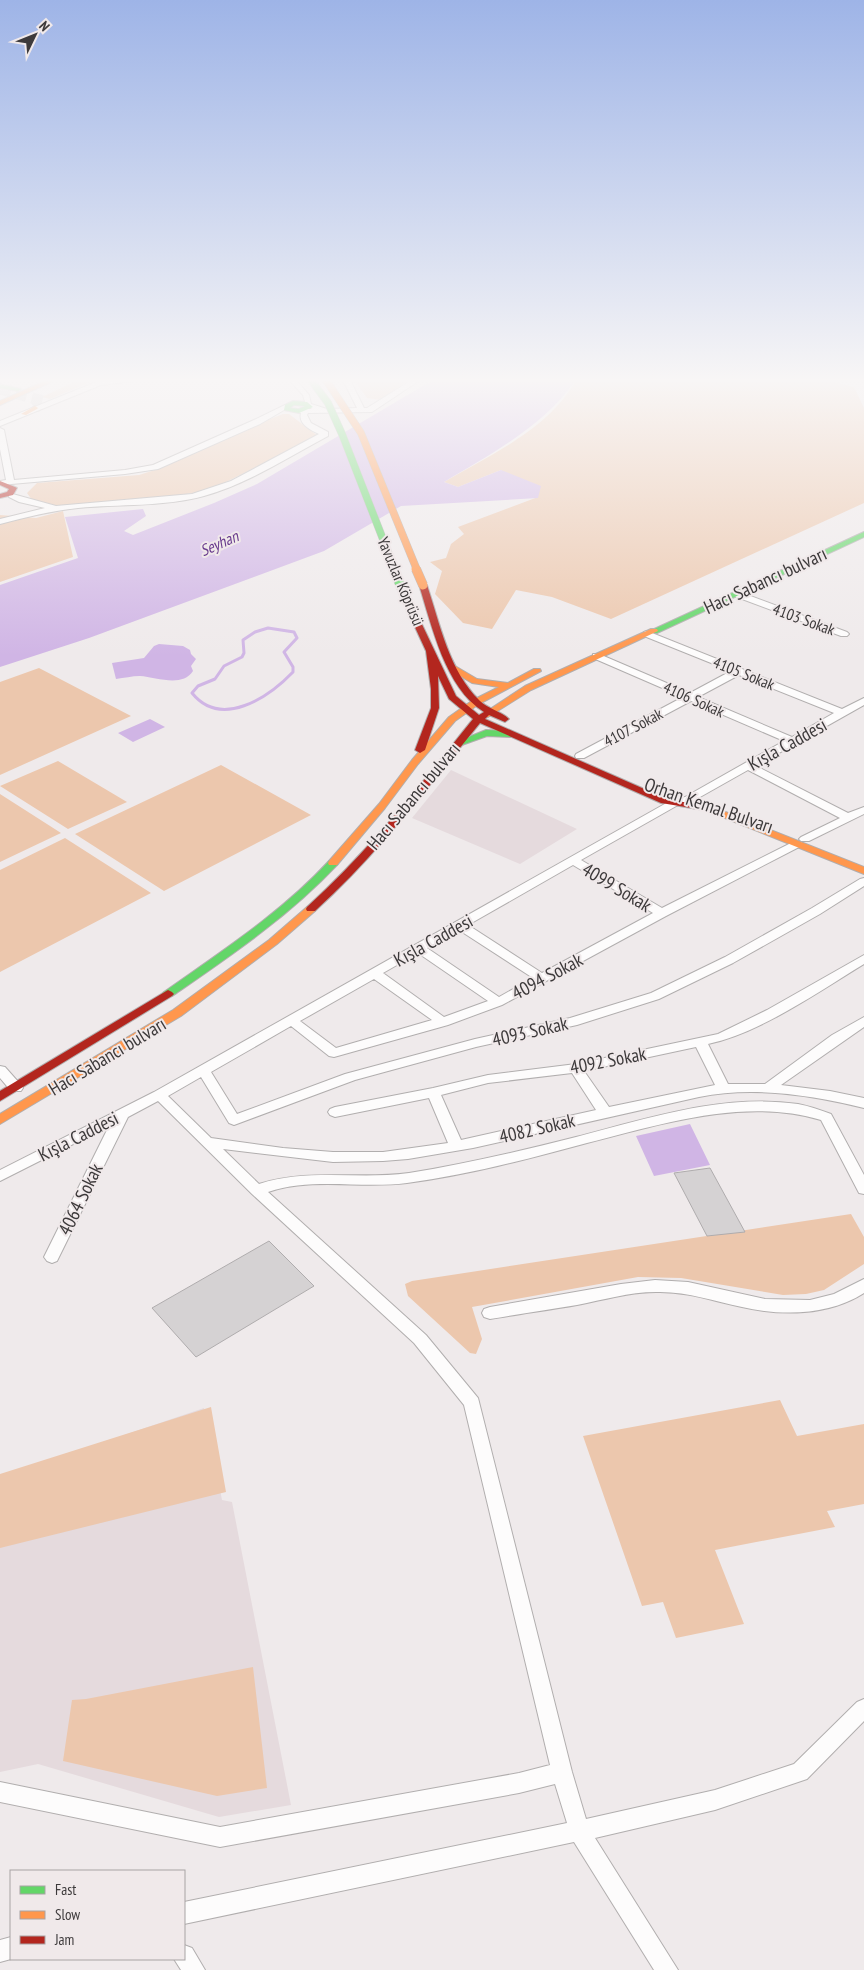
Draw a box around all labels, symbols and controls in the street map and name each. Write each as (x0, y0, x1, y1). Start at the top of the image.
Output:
north arrow (10, 10, 60, 60)
text: N (35, 17, 54, 35)
water label: Seyhan (197, 525, 242, 560)
street label: Yavuzlar Köprüsü (373, 534, 429, 628)
street label: Hacı Sabancı bulvarı (700, 541, 830, 619)
street label: 4103 Sokak (770, 599, 839, 640)
street label: 4105 Sokak (710, 652, 779, 695)
street label: 4106 Sokak (660, 677, 728, 722)
street label: 4107 Sokak (600, 703, 667, 751)
street label: Kışla Caddesi (743, 712, 831, 776)
street label: Hacı Sabancı bulvarı (361, 737, 465, 855)
street label: Orhan Kemal Bulvarı (641, 772, 777, 838)
street label: 4099 Sokak (578, 857, 657, 917)
street label: Kışla Caddesi (389, 908, 477, 972)
street label: 4094 Sokak (507, 947, 587, 1005)
street label: 4093 Sokak (490, 1011, 571, 1051)
street label: Hacı Sabancı bulvarı (44, 1012, 170, 1100)
street label: 4092 Sokak (568, 1041, 649, 1079)
street label: Kışla Caddesi (34, 1106, 122, 1166)
street label: 4082 Sokak (497, 1108, 578, 1148)
street label: 4064 Sokak (52, 1159, 108, 1239)
legend (10, 1870, 185, 1960)
text: Fast (55, 1880, 76, 1899)
text: Slow (55, 1905, 80, 1924)
text: Jam (54, 1930, 74, 1949)

